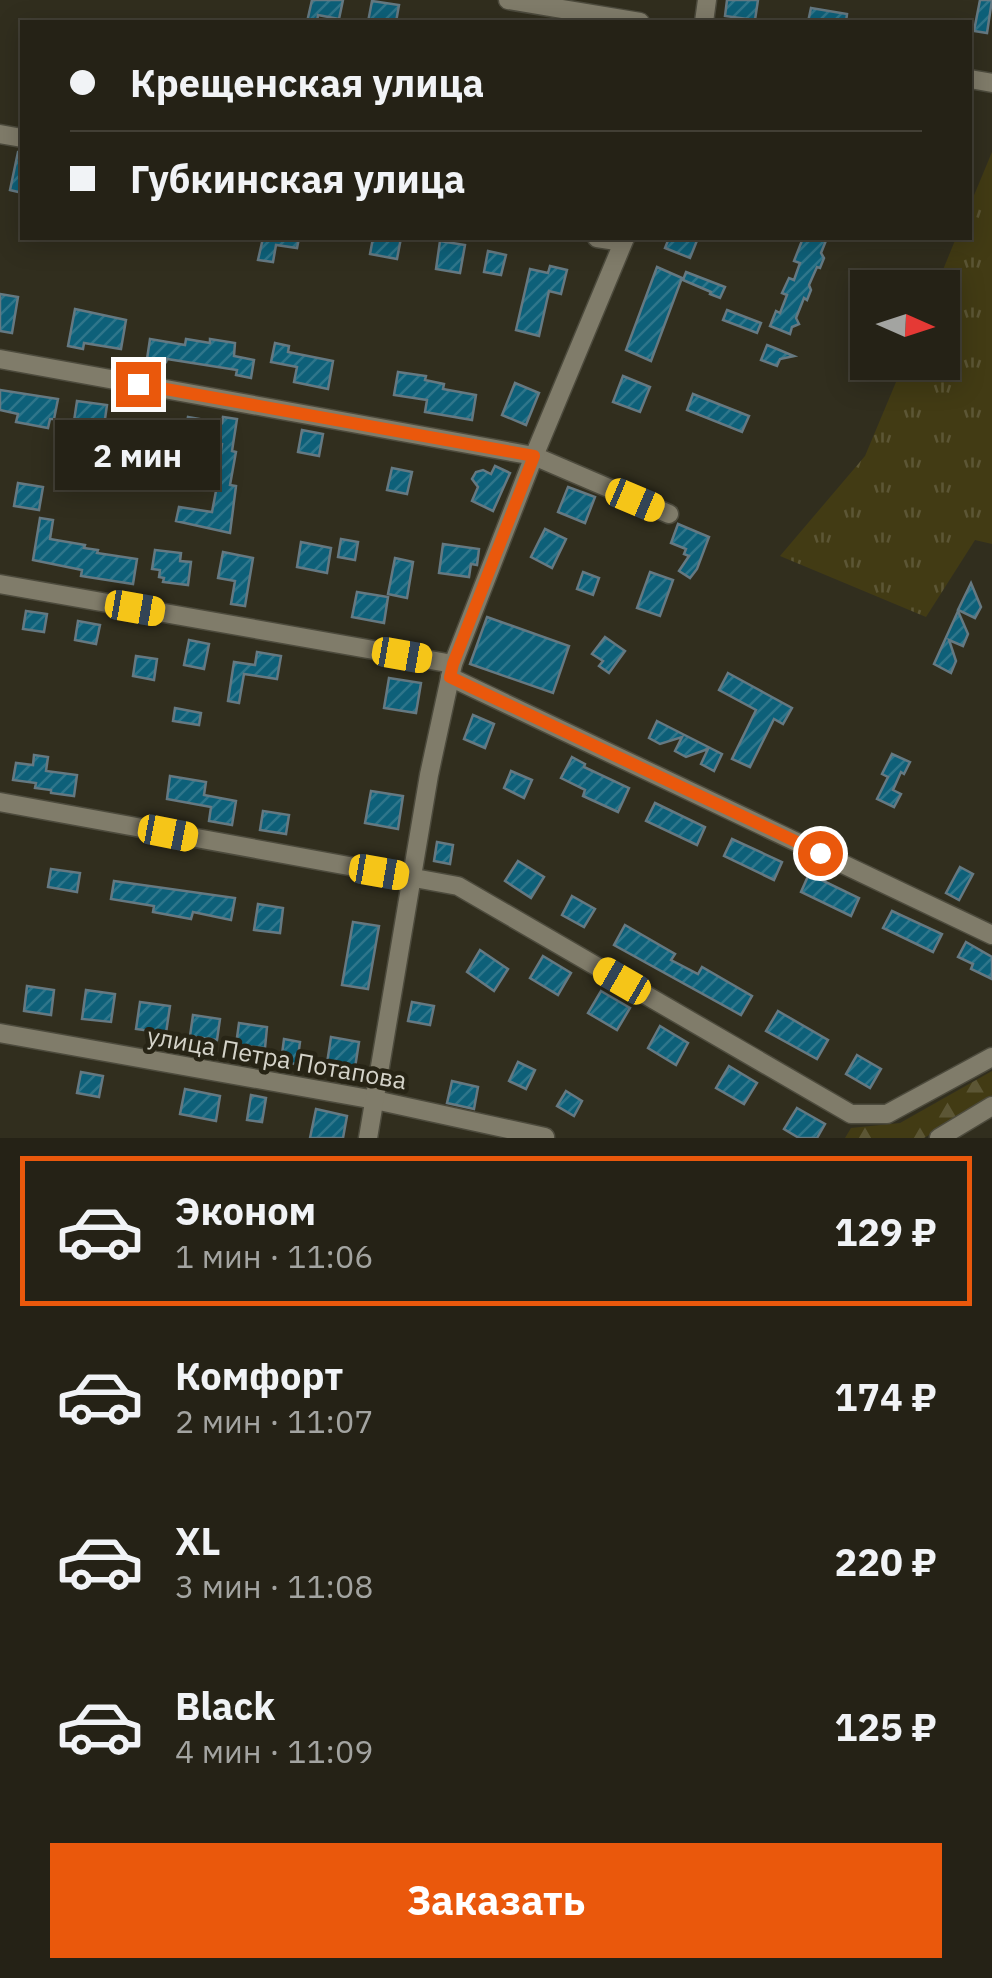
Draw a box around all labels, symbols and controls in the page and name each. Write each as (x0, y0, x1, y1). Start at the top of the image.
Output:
text: Крещенская улица (130, 58, 484, 107)
text: Губкинская улица (130, 154, 465, 203)
north arrow (850, 270, 960, 380)
map controls (850, 270, 960, 380)
route end (116, 362, 161, 407)
callout: 2 мин (56, 419, 220, 489)
text: 2 мин (93, 434, 182, 476)
car (602, 474, 668, 526)
car (103, 588, 167, 628)
car (370, 635, 434, 675)
car (136, 813, 200, 853)
route start (798, 831, 843, 876)
car (347, 852, 411, 892)
car (589, 953, 655, 1009)
street label: улица Петра Потапова (145, 1018, 409, 1097)
icon: car (55, 1186, 145, 1276)
text: Эконом (175, 1186, 316, 1235)
text: 129 ₽ (835, 1207, 937, 1256)
text: 1 мин · 11:06 (175, 1235, 373, 1277)
icon: car (55, 1351, 145, 1441)
text: Комфорт (175, 1351, 343, 1400)
text: 174 ₽ (835, 1372, 937, 1421)
text: 2 мин · 11:07 (175, 1400, 373, 1442)
icon: car (55, 1516, 145, 1606)
text: XL (175, 1516, 221, 1565)
text: 220 ₽ (835, 1537, 937, 1586)
text: 3 мин · 11:08 (175, 1565, 373, 1607)
icon: car (55, 1681, 145, 1771)
text: Black (175, 1681, 275, 1730)
text: 125 ₽ (835, 1702, 937, 1751)
text: 4 мин · 11:09 (175, 1730, 373, 1772)
button: Заказать (50, 1843, 942, 1958)

